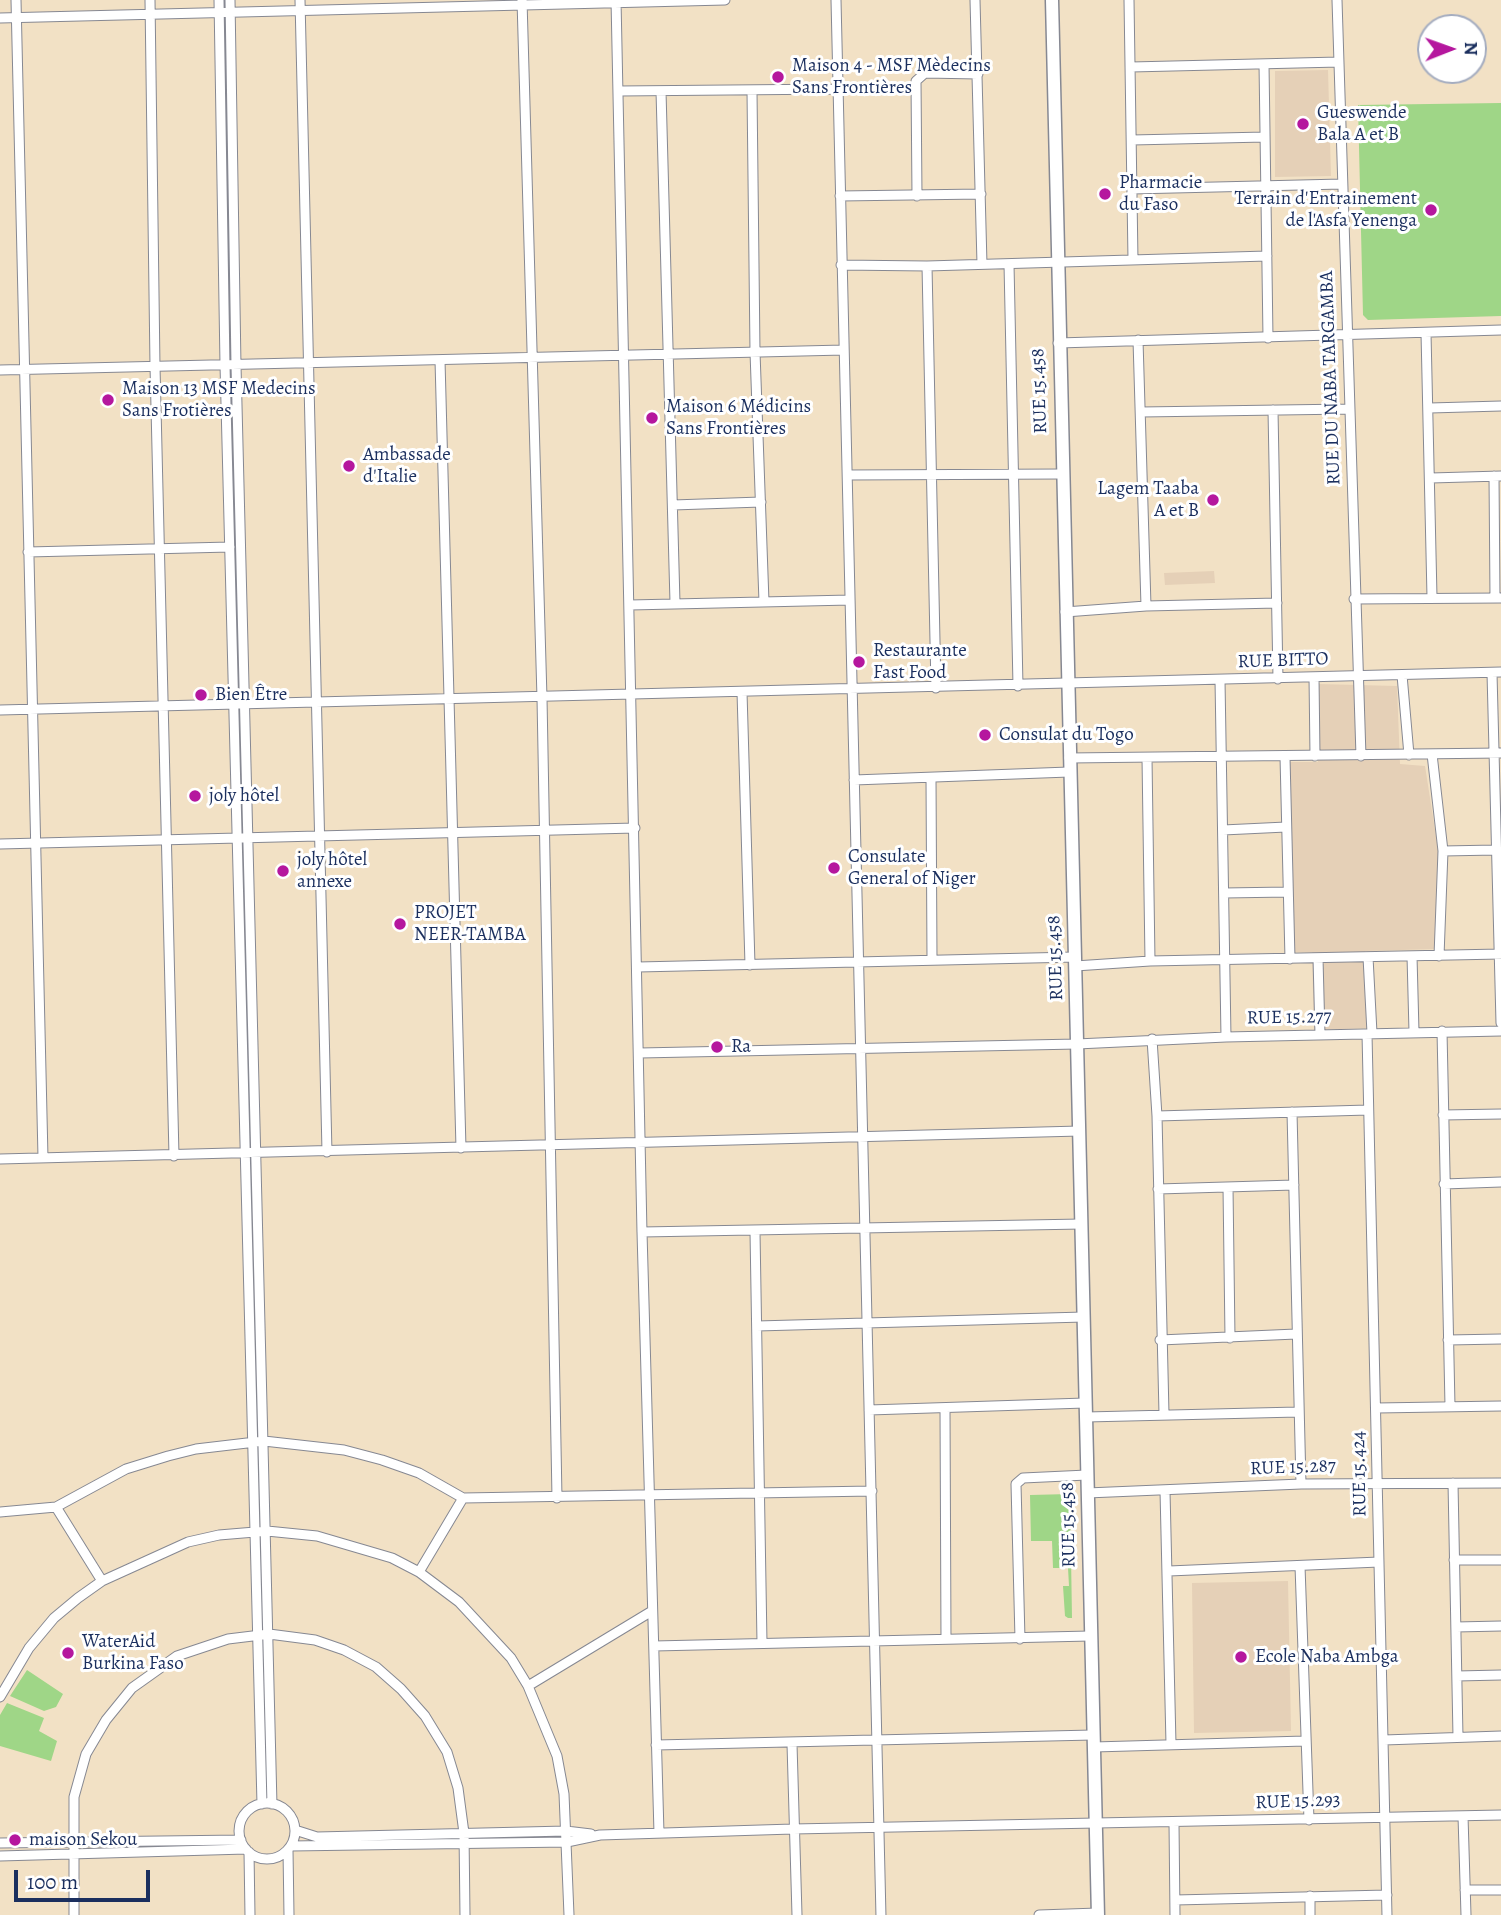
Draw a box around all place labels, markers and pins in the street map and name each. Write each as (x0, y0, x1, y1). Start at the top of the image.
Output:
place label: Maison 4 - MSF Mèdecins Sans Frontières (792, 55, 991, 99)
marker: Maison 4 - MSF Mèdecins Sans Frontières (770, 69, 786, 85)
place label: Gueswende Bala A et B (1317, 102, 1406, 146)
marker: Gueswende Bala A et B (1295, 116, 1311, 132)
place label: Pharmacie du Faso (1119, 172, 1202, 216)
marker: Pharmacie du Faso (1097, 186, 1113, 202)
place label: Terrain d'Entrainement de l'Asfa Yenenga (1234, 188, 1417, 232)
marker: Terrain d'Entrainement de l'Asfa Yenenga (1423, 202, 1439, 218)
place label: Maison 13 MSF Medecins Sans Frotières (122, 378, 316, 422)
marker: Maison 13 MSF Medecins Sans Frotières (100, 392, 116, 408)
place label: Maison 6 Médicins Sans Frontières (666, 396, 811, 440)
marker: Maison 6 Médicins Sans Frontières (644, 410, 660, 426)
place label: Ambassade d'Italie (363, 444, 451, 488)
marker: Ambassade d'Italie (341, 458, 357, 474)
place label: Lagem Taaba A et B (1097, 478, 1199, 522)
marker: Lagem Taaba A et B (1205, 492, 1221, 508)
place label: Restaurante Fast Food (873, 640, 967, 684)
marker: Restaurante Fast Food (851, 654, 867, 670)
place label: Bien Être (215, 684, 287, 706)
marker: Bien Être (193, 687, 209, 703)
place label: Consulat du Togo (999, 724, 1134, 746)
marker: Consulat du Togo (977, 727, 993, 743)
place label: joly hôtel (209, 785, 279, 807)
marker: joly hôtel (187, 788, 203, 804)
place label: Consulate General of Niger (848, 846, 976, 890)
place label: joly hôtel annexe (297, 849, 367, 893)
marker: Consulate General of Niger (826, 860, 842, 876)
marker: joly hôtel annexe (275, 863, 291, 879)
place label: PROJET NEER-TAMBA (414, 902, 526, 946)
marker: PROJET NEER-TAMBA (392, 916, 408, 932)
place label: Ra (731, 1036, 751, 1058)
marker: Ra (709, 1039, 725, 1055)
place label: WaterAid Burkina Faso (82, 1631, 184, 1675)
marker: WaterAid Burkina Faso (60, 1645, 76, 1661)
place label: Ecole Naba Ambga (1255, 1646, 1399, 1668)
marker: Ecole Naba Ambga (1233, 1649, 1249, 1665)
place label: maison Sekou (29, 1829, 137, 1851)
marker: maison Sekou (7, 1832, 23, 1848)

